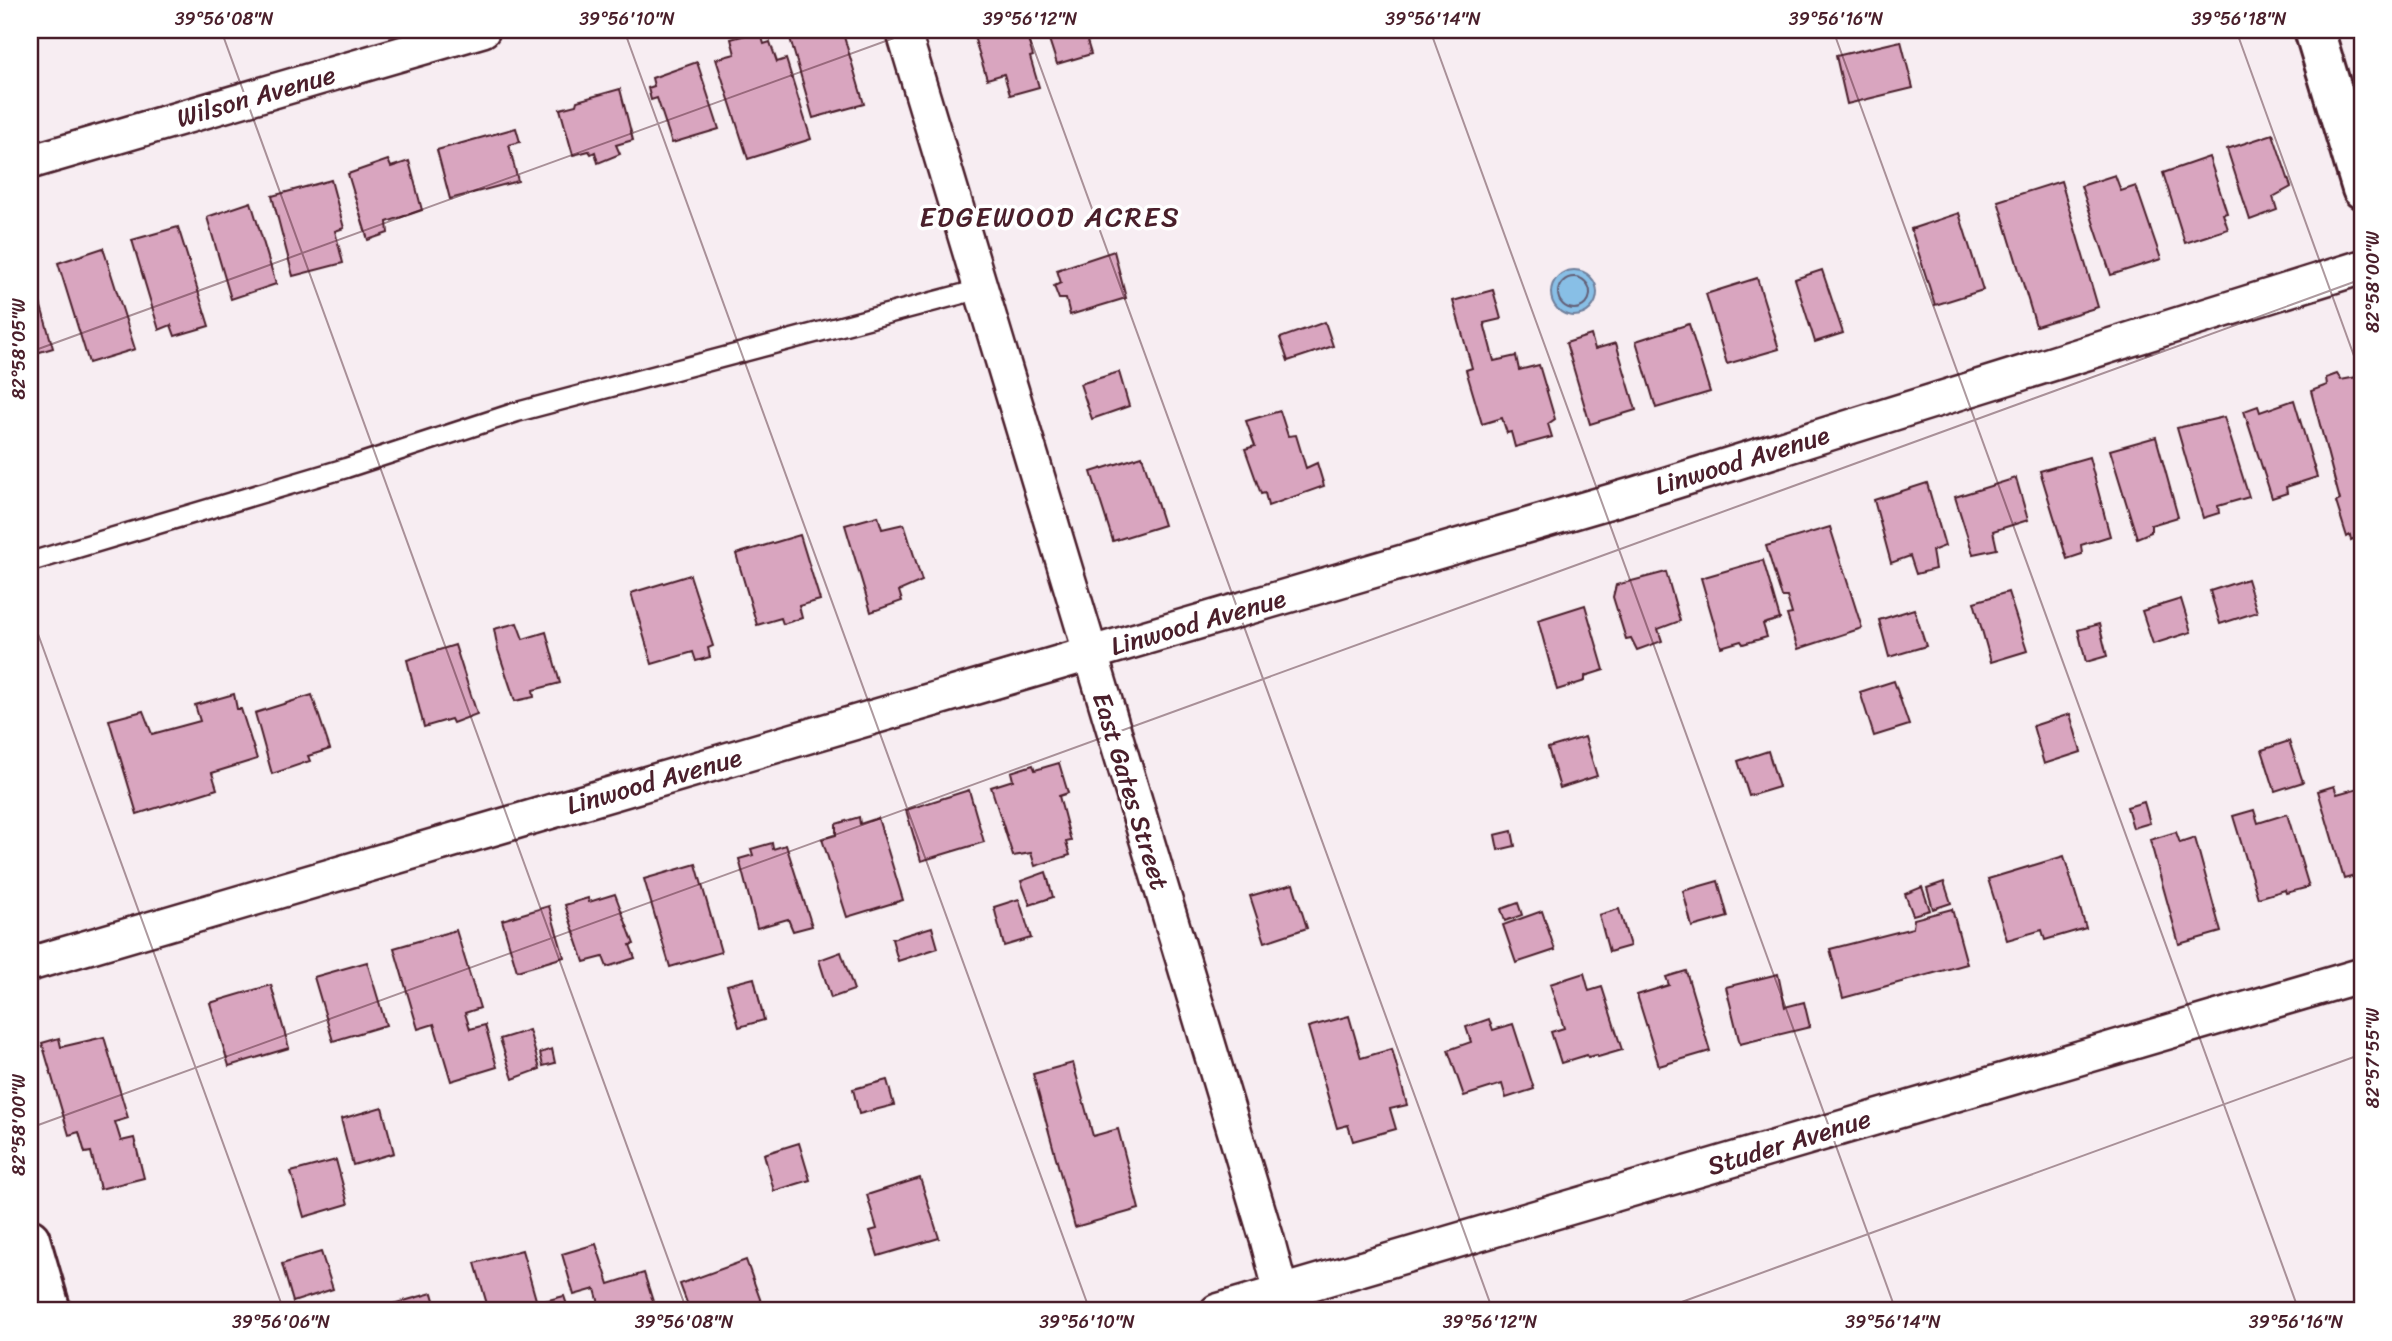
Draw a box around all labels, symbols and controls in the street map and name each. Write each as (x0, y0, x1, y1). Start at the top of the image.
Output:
text: 39°56'08"N (175, 3, 274, 35)
text: 39°56'10"N (579, 3, 675, 35)
text: 39°56'12"N (983, 3, 1078, 35)
text: 39°56'14"N (1385, 3, 1481, 35)
text: 39°56'16"N (1789, 3, 1884, 35)
text: 39°56'18"N (2191, 3, 2287, 35)
street label: Wilson Avenue (171, 51, 341, 141)
district label: EDGEWOOD ACRES (919, 192, 1181, 241)
text: 82°58'00"W (2357, 230, 2389, 333)
text: 82°58'05"W (3, 297, 35, 400)
street label: Linwood Avenue (1649, 411, 1836, 508)
street label: Linwood Avenue (1105, 575, 1292, 669)
street label: East Gates Street (1079, 686, 1183, 896)
street label: Linwood Avenue (561, 734, 748, 828)
text: 82°57'55"W (2357, 1007, 2389, 1108)
text: 82°58'00"W (3, 1073, 35, 1176)
street label: Studer Avenue (1701, 1095, 1877, 1189)
text: 39°56'06"N (232, 1306, 331, 1338)
text: 39°56'08"N (635, 1306, 734, 1338)
text: 39°56'10"N (1039, 1306, 1135, 1338)
text: 39°56'12"N (1443, 1306, 1538, 1338)
text: 39°56'14"N (1845, 1306, 1941, 1338)
text: 39°56'16"N (2249, 1306, 2344, 1338)

